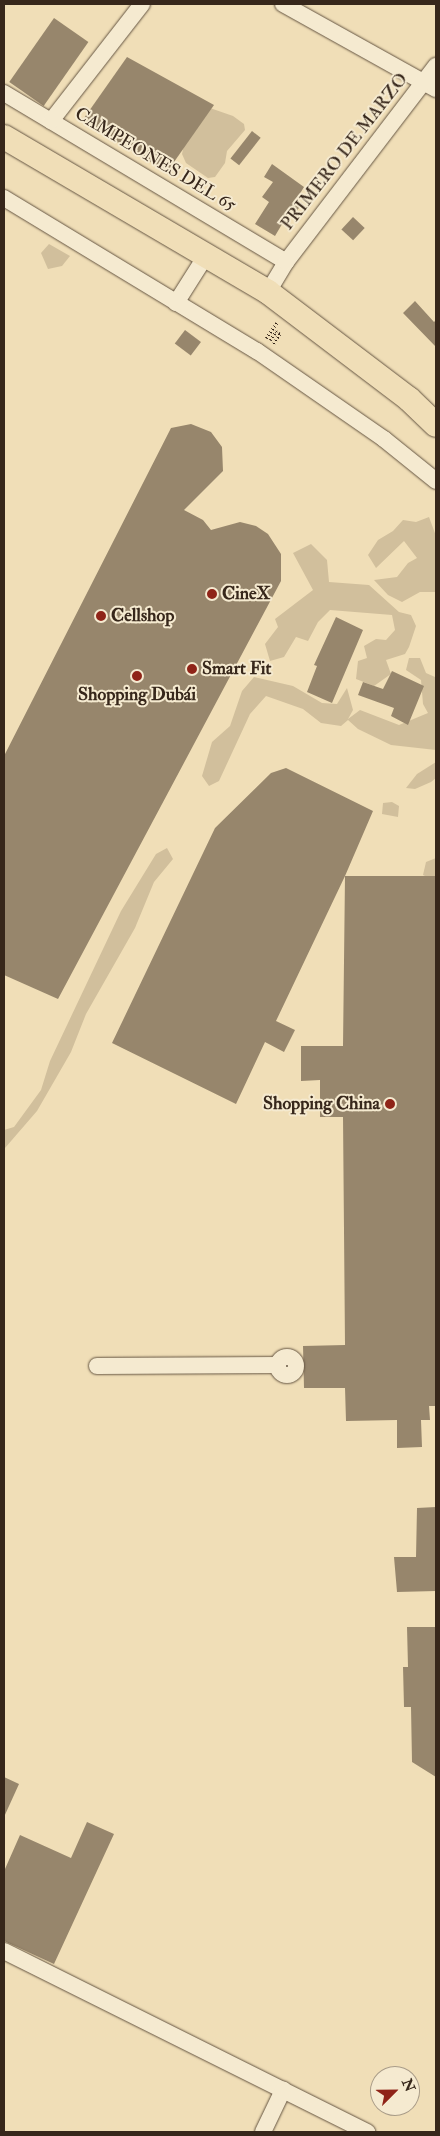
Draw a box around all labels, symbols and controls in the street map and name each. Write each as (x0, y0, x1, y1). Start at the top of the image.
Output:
street label: PRIMERO DE MARZO (277, 69, 413, 235)
street label: CAMPEONES DEL 65 (71, 103, 239, 217)
place label: CineX (222, 583, 270, 605)
marker: CineX (206, 588, 218, 600)
place label: Cellshop (111, 605, 174, 627)
marker: Cellshop (95, 610, 107, 622)
place label: Smart Fit (202, 658, 271, 680)
marker: Smart Fit (186, 663, 198, 675)
marker: Shopping Dubái (131, 670, 143, 682)
place label: Shopping Dubái (78, 684, 196, 706)
place label: Shopping China (263, 1093, 380, 1115)
marker: Shopping China (384, 1098, 396, 1110)
north arrow (370, 2066, 420, 2116)
text: N (398, 2076, 419, 2094)

